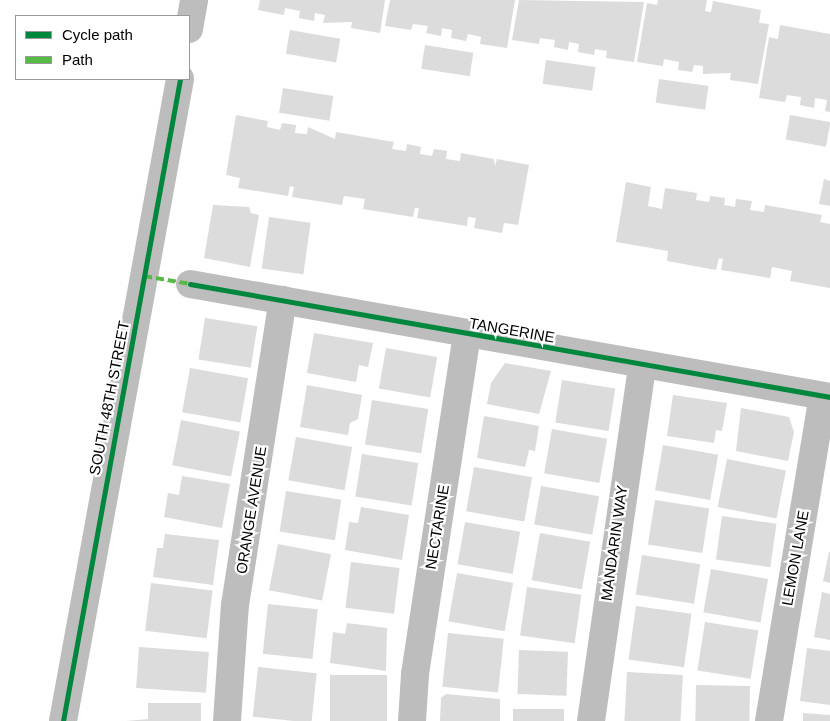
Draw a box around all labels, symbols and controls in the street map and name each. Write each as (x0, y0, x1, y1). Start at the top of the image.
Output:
legend (15, 15, 190, 80)
text: Cycle path (62, 26, 133, 43)
text: Path (62, 51, 93, 68)
street label: TANGERINE (468, 314, 556, 346)
street label: SOUTH 48TH STREET (85, 319, 133, 477)
street label: ORANGE AVENUE (232, 445, 270, 575)
street label: NECTARINE (421, 483, 453, 571)
street label: MANDARIN WAY (597, 484, 631, 602)
street label: LEMON LANE (778, 509, 812, 607)

